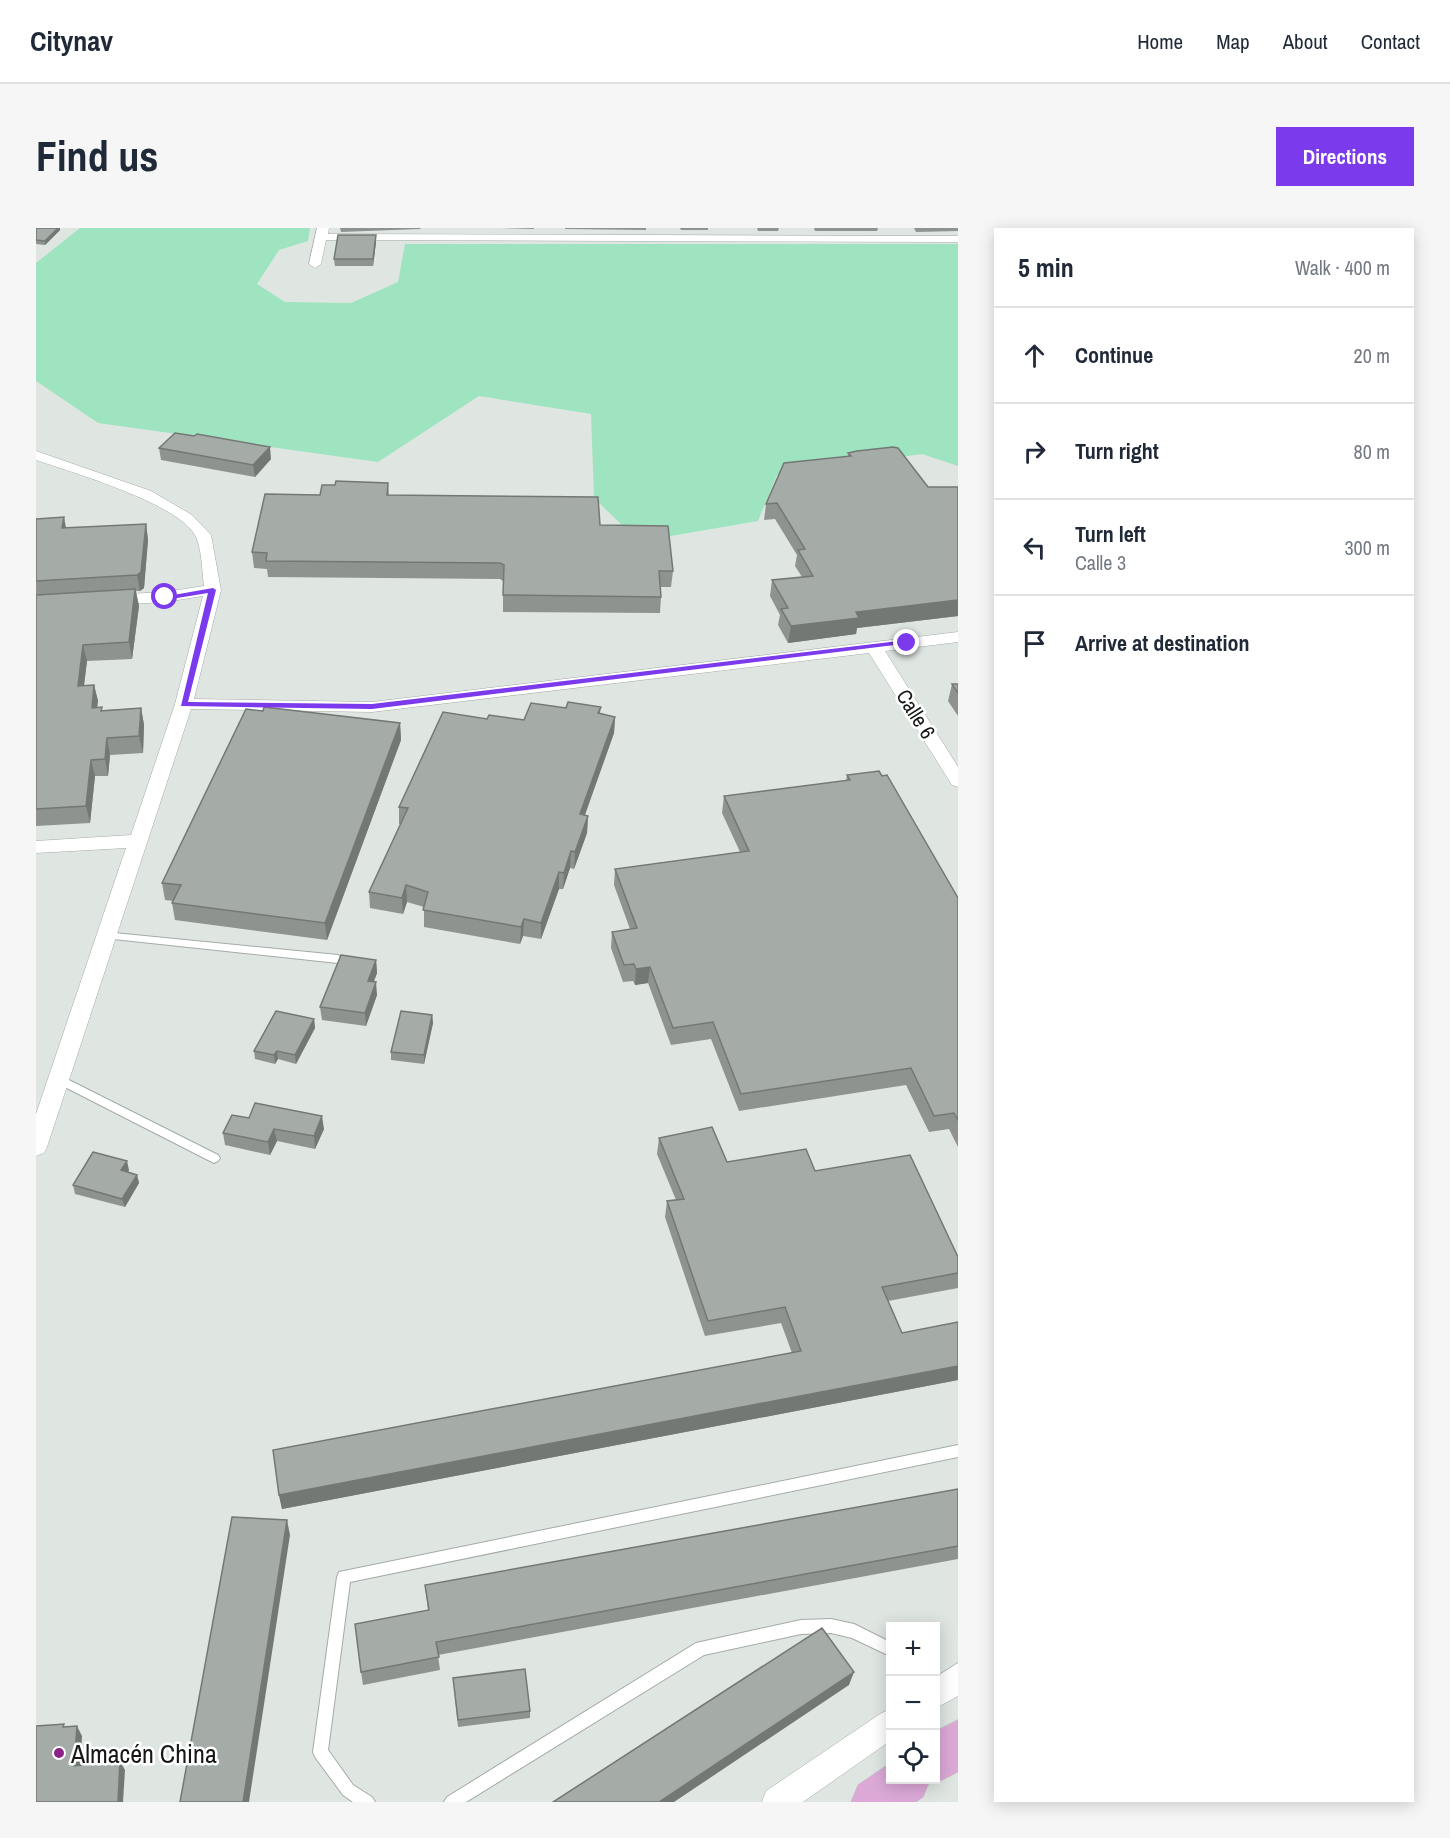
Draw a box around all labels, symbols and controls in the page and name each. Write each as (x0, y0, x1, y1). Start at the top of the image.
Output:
text: Citynav (30, 22, 113, 60)
text: Home (1137, 27, 1183, 56)
text: Map (1216, 27, 1250, 56)
text: About (1283, 27, 1328, 56)
text: Contact (1361, 27, 1420, 56)
button: Directions (1276, 127, 1414, 186)
text: Find us (36, 128, 158, 184)
text: 5 min (1018, 250, 1074, 285)
text: Walk · 400 m (1295, 254, 1390, 281)
icon: ahead (1018, 339, 1051, 372)
text: Continue (1075, 340, 1153, 370)
text: 20 m (1354, 342, 1390, 369)
icon: right (1018, 435, 1051, 468)
text: Turn right (1075, 436, 1159, 466)
text: 80 m (1354, 438, 1390, 465)
text: Turn left (1075, 519, 1146, 549)
icon: left (1018, 531, 1051, 564)
text: 300 m (1344, 534, 1390, 561)
text: Calle 3 (1075, 549, 1126, 576)
route start (151, 583, 177, 609)
icon: arrive (1018, 627, 1051, 660)
text: Arrive at destination (1075, 628, 1249, 658)
route end (893, 629, 919, 655)
street label: Calle 6 (890, 684, 942, 744)
map controls (886, 1622, 940, 1784)
button: + (886, 1622, 940, 1676)
button: − (886, 1676, 940, 1730)
button: locate (886, 1730, 940, 1784)
place label: Almacén China (70, 1736, 217, 1771)
marker: Almacén China (52, 1746, 66, 1760)

